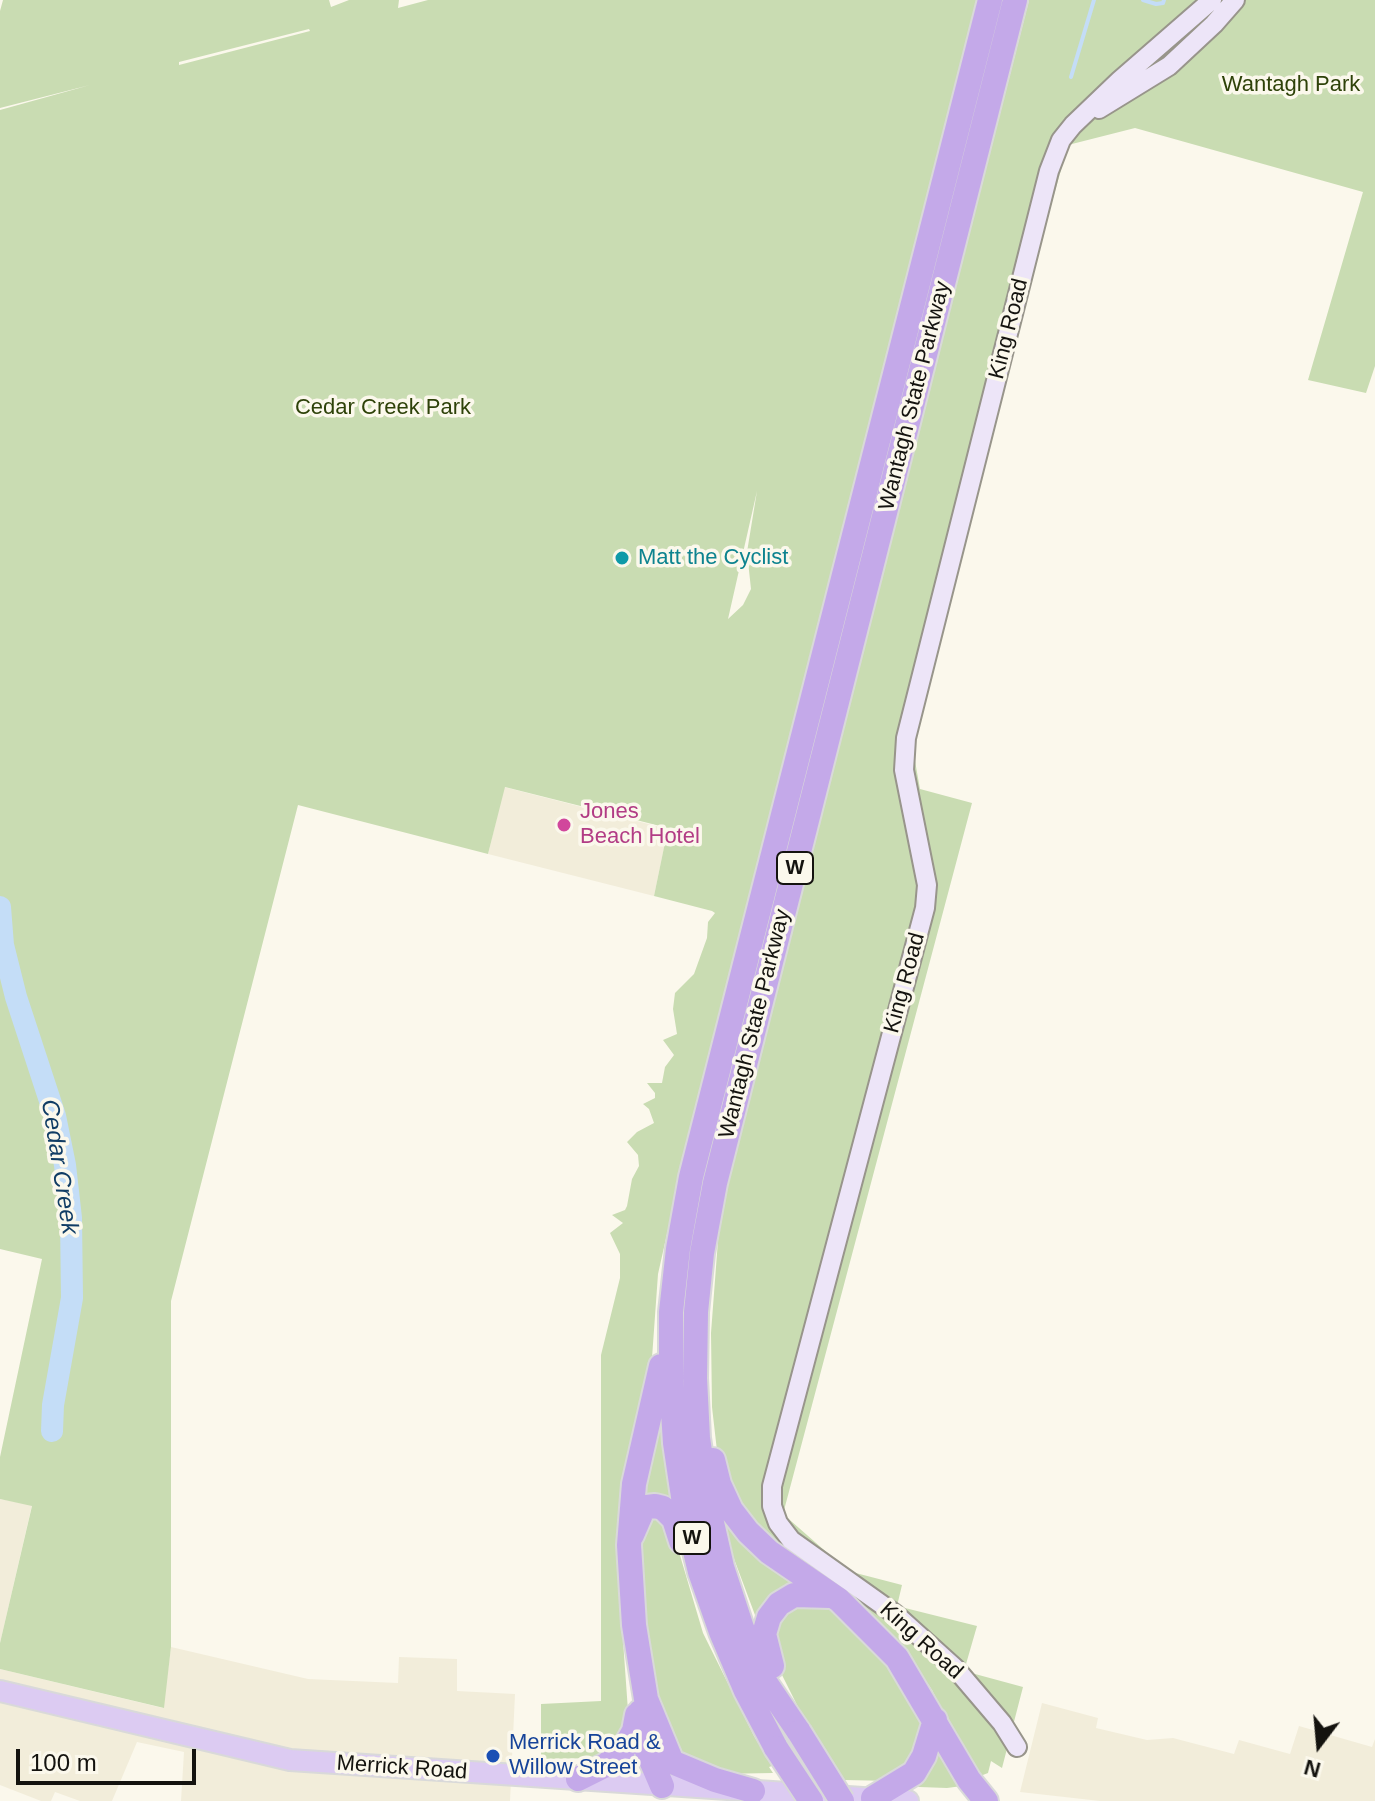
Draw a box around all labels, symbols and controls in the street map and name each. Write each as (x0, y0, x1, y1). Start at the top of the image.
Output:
park label: Wantagh Park (1222, 72, 1360, 98)
street label: King Road (984, 276, 1034, 382)
street label: Wantagh State Parkway (874, 279, 956, 513)
park label: Cedar Creek Park (295, 395, 471, 421)
place label: Matt the Cyclist (638, 545, 788, 571)
marker: Matt the Cyclist (613, 549, 631, 567)
place label: Jones Beach Hotel (580, 799, 700, 850)
marker: Jones Beach Hotel (555, 816, 573, 834)
road number: W (777, 852, 813, 884)
street label: Wantagh State Parkway (714, 907, 796, 1141)
street label: King Road (879, 930, 931, 1036)
water label: Cedar Creek (34, 1098, 84, 1236)
road number: W (674, 1522, 710, 1554)
street label: King Road (874, 1597, 968, 1685)
north arrow (1279, 1705, 1359, 1785)
place label: Merrick Road & Willow Street (509, 1730, 661, 1782)
scale bar (20, 1733, 200, 1783)
marker: Merrick Road & Willow Street (484, 1747, 502, 1765)
text: 100 m (30, 1749, 97, 1776)
street label: Merrick Road (336, 1750, 468, 1786)
text: N (1301, 1754, 1323, 1783)

